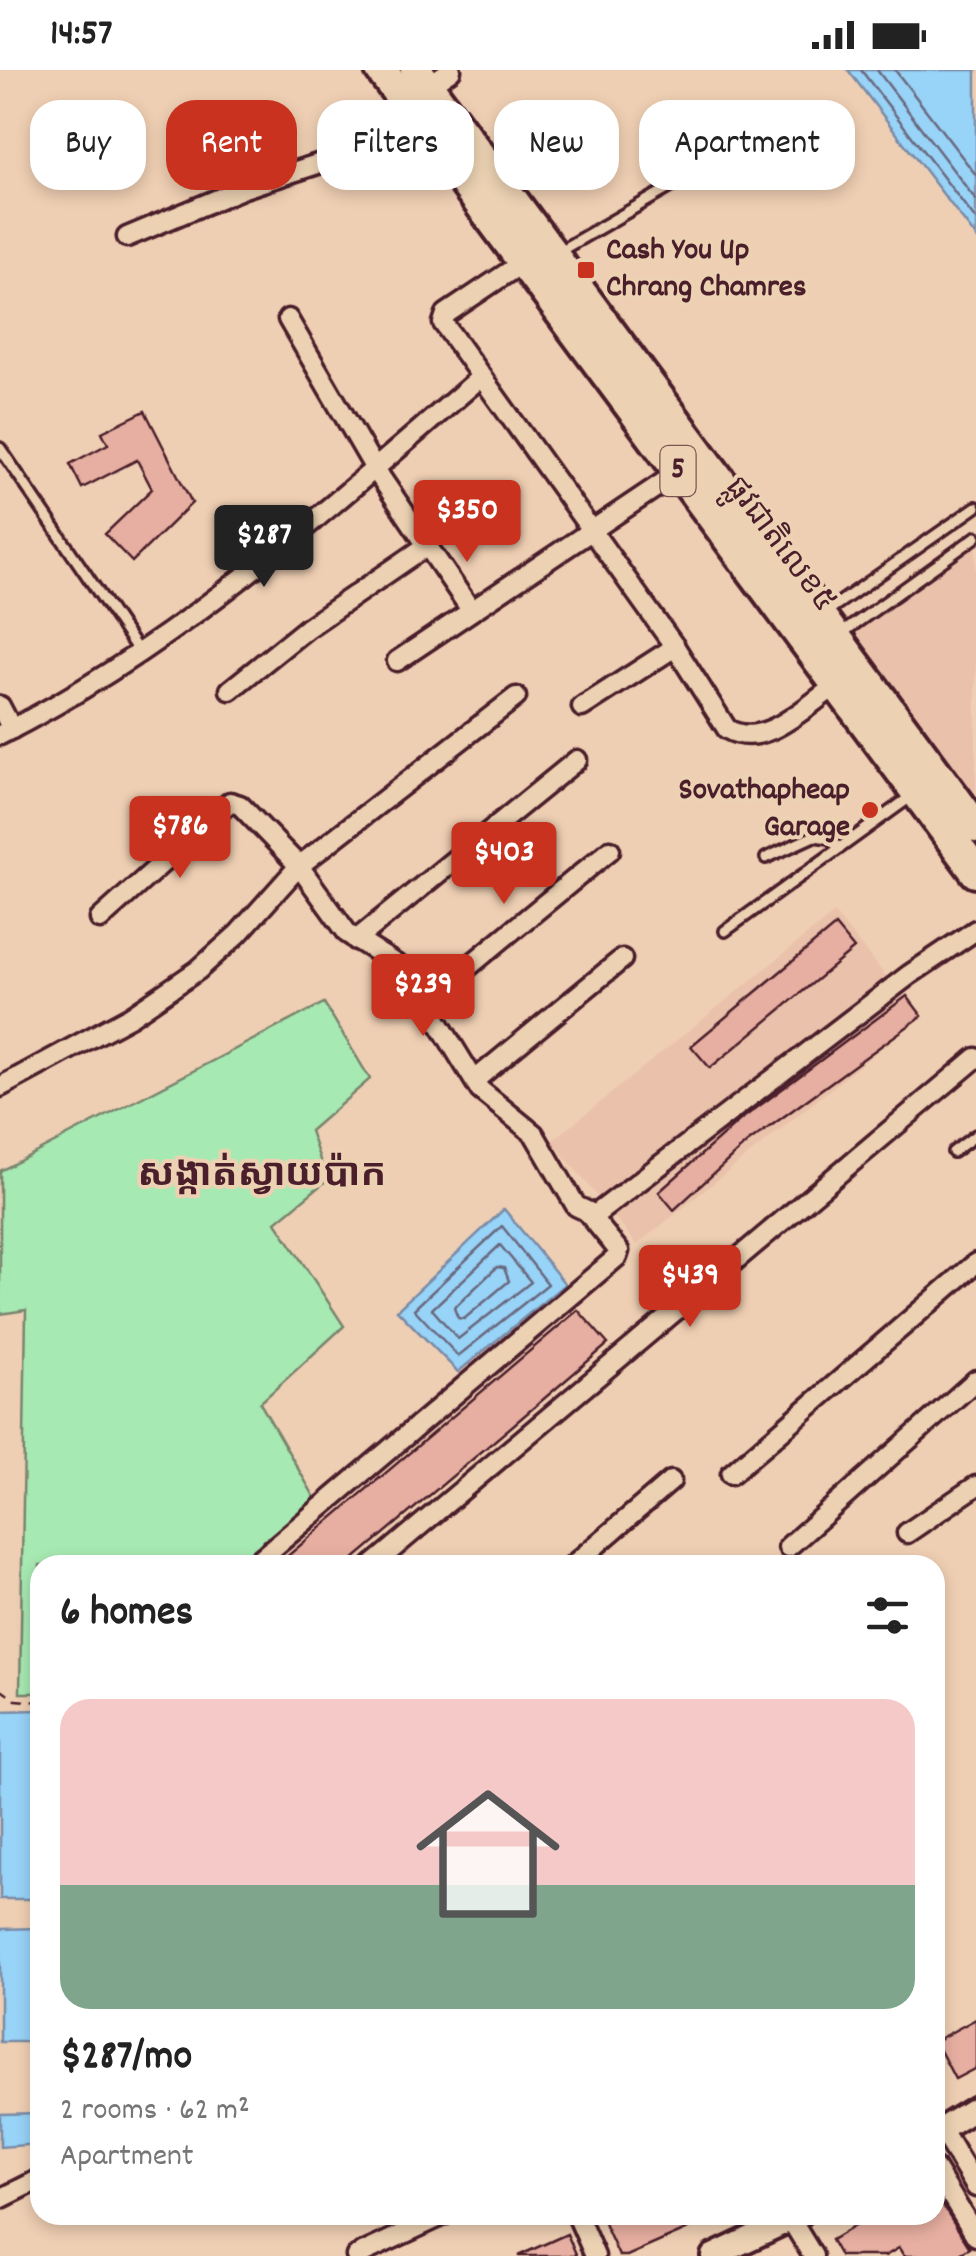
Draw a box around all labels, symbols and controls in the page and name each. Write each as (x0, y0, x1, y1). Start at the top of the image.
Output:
text: 14:57 (50, 8, 113, 63)
chip: Buy (30, 100, 146, 190)
chip: Rent (166, 100, 297, 190)
chip: Filters (317, 100, 474, 190)
chip: New (494, 100, 619, 190)
chip: Apartment (639, 100, 855, 190)
place label: Cash You Up Chrang Chamres (606, 229, 806, 312)
marker: Cash You Up Chrang Chamres (575, 259, 597, 281)
road number: 5 (660, 446, 696, 496)
street label: ផ្លូវជាតិលេខ៥ (711, 468, 845, 624)
pin: $350 (408, 480, 526, 565)
text: $350 (436, 489, 498, 535)
pin: $287 (205, 505, 323, 590)
text: $287 (236, 514, 292, 560)
place label: Sovathapheap Garage (679, 769, 850, 852)
pin: $786 (121, 796, 239, 881)
marker: Sovathapheap Garage (859, 799, 881, 821)
text: $786 (152, 805, 209, 851)
pin: $403 (445, 822, 563, 907)
text: $403 (473, 831, 535, 877)
pin: $239 (364, 954, 482, 1039)
text: $239 (393, 963, 453, 1009)
district label: សង្កាត់ស្វាយប៉ាក (138, 1150, 386, 1205)
pin: $439 (631, 1245, 749, 1330)
text: $439 (661, 1254, 719, 1300)
text: 6 homes (60, 1585, 193, 1645)
icon: filters (860, 1588, 915, 1643)
icon: home (398, 1764, 578, 1944)
text: $287/mo (60, 2029, 192, 2089)
text: 2 rooms · 62 m² (60, 2089, 250, 2135)
text: Apartment (60, 2135, 194, 2181)

